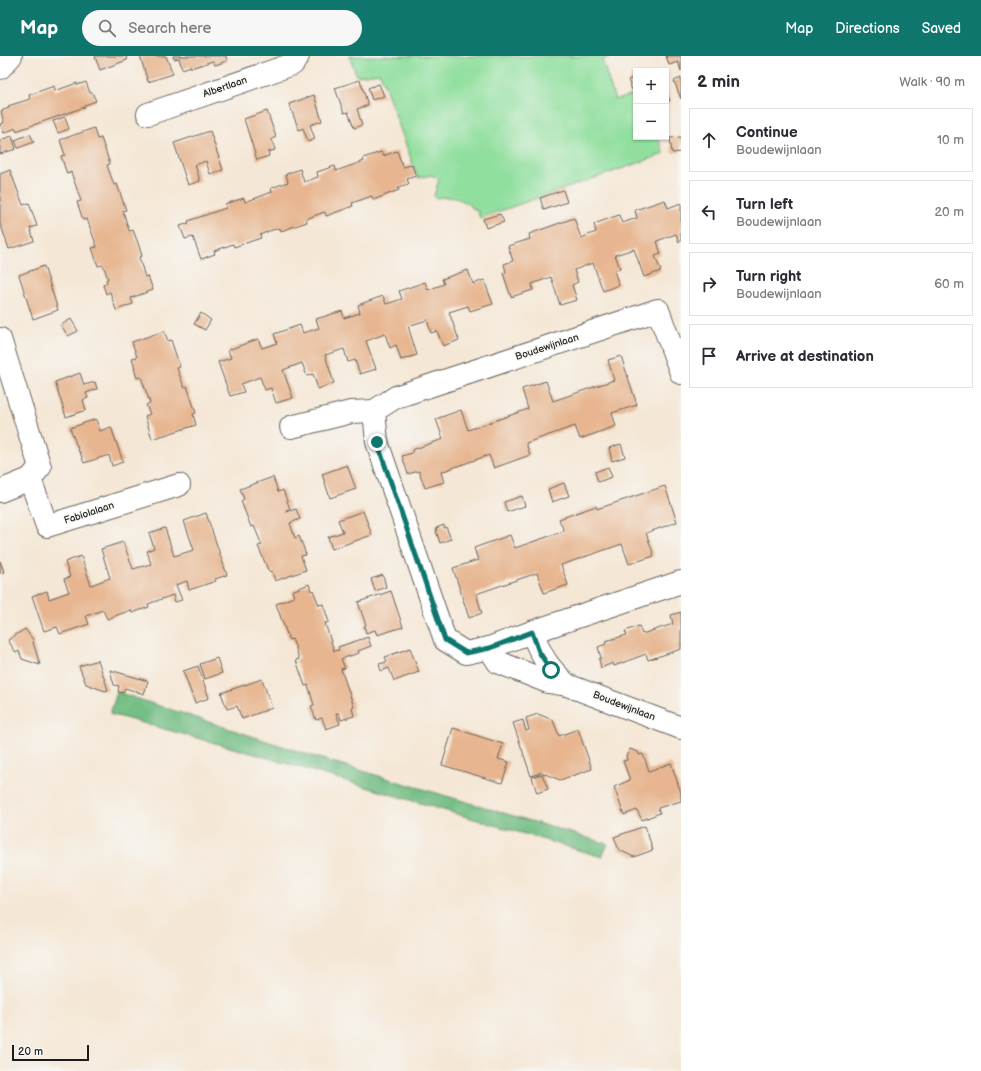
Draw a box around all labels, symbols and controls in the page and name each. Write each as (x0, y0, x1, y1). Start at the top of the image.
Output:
search box (82, 10, 362, 46)
text: Map (20, 17, 58, 40)
icon: search (96, 17, 118, 39)
text: Search here (128, 19, 211, 38)
text: Map (785, 20, 813, 37)
text: Directions (835, 20, 900, 37)
text: Saved (922, 20, 961, 37)
map controls (633, 68, 669, 140)
button: + (633, 68, 669, 104)
text: 2 min (697, 72, 740, 92)
street label: Albertlaan (201, 74, 249, 100)
text: Walk · 90 m (899, 74, 965, 90)
button: − (633, 104, 669, 140)
text: Continue (736, 123, 798, 142)
icon: ahead (698, 129, 720, 151)
text: 10 m (937, 132, 964, 148)
text: Boudewijnlaan (736, 142, 822, 158)
text: Turn left (736, 195, 793, 214)
icon: left (698, 201, 720, 223)
text: 20 m (934, 204, 964, 220)
text: Boudewijnlaan (736, 214, 822, 230)
text: Turn right (736, 267, 801, 286)
icon: right (698, 273, 720, 295)
text: 60 m (934, 276, 964, 292)
text: Boudewijnlaan (736, 286, 822, 302)
street label: Boudewijnlaan (514, 331, 581, 363)
icon: arrive (698, 345, 720, 367)
text: Arrive at destination (736, 347, 874, 366)
route end (368, 433, 386, 451)
street label: Fabiolalaan (62, 499, 116, 527)
route start (542, 661, 560, 679)
street label: Boudewijnlaan (591, 689, 657, 724)
scale bar (12, 1043, 89, 1062)
text: 20 m (18, 1045, 43, 1058)

